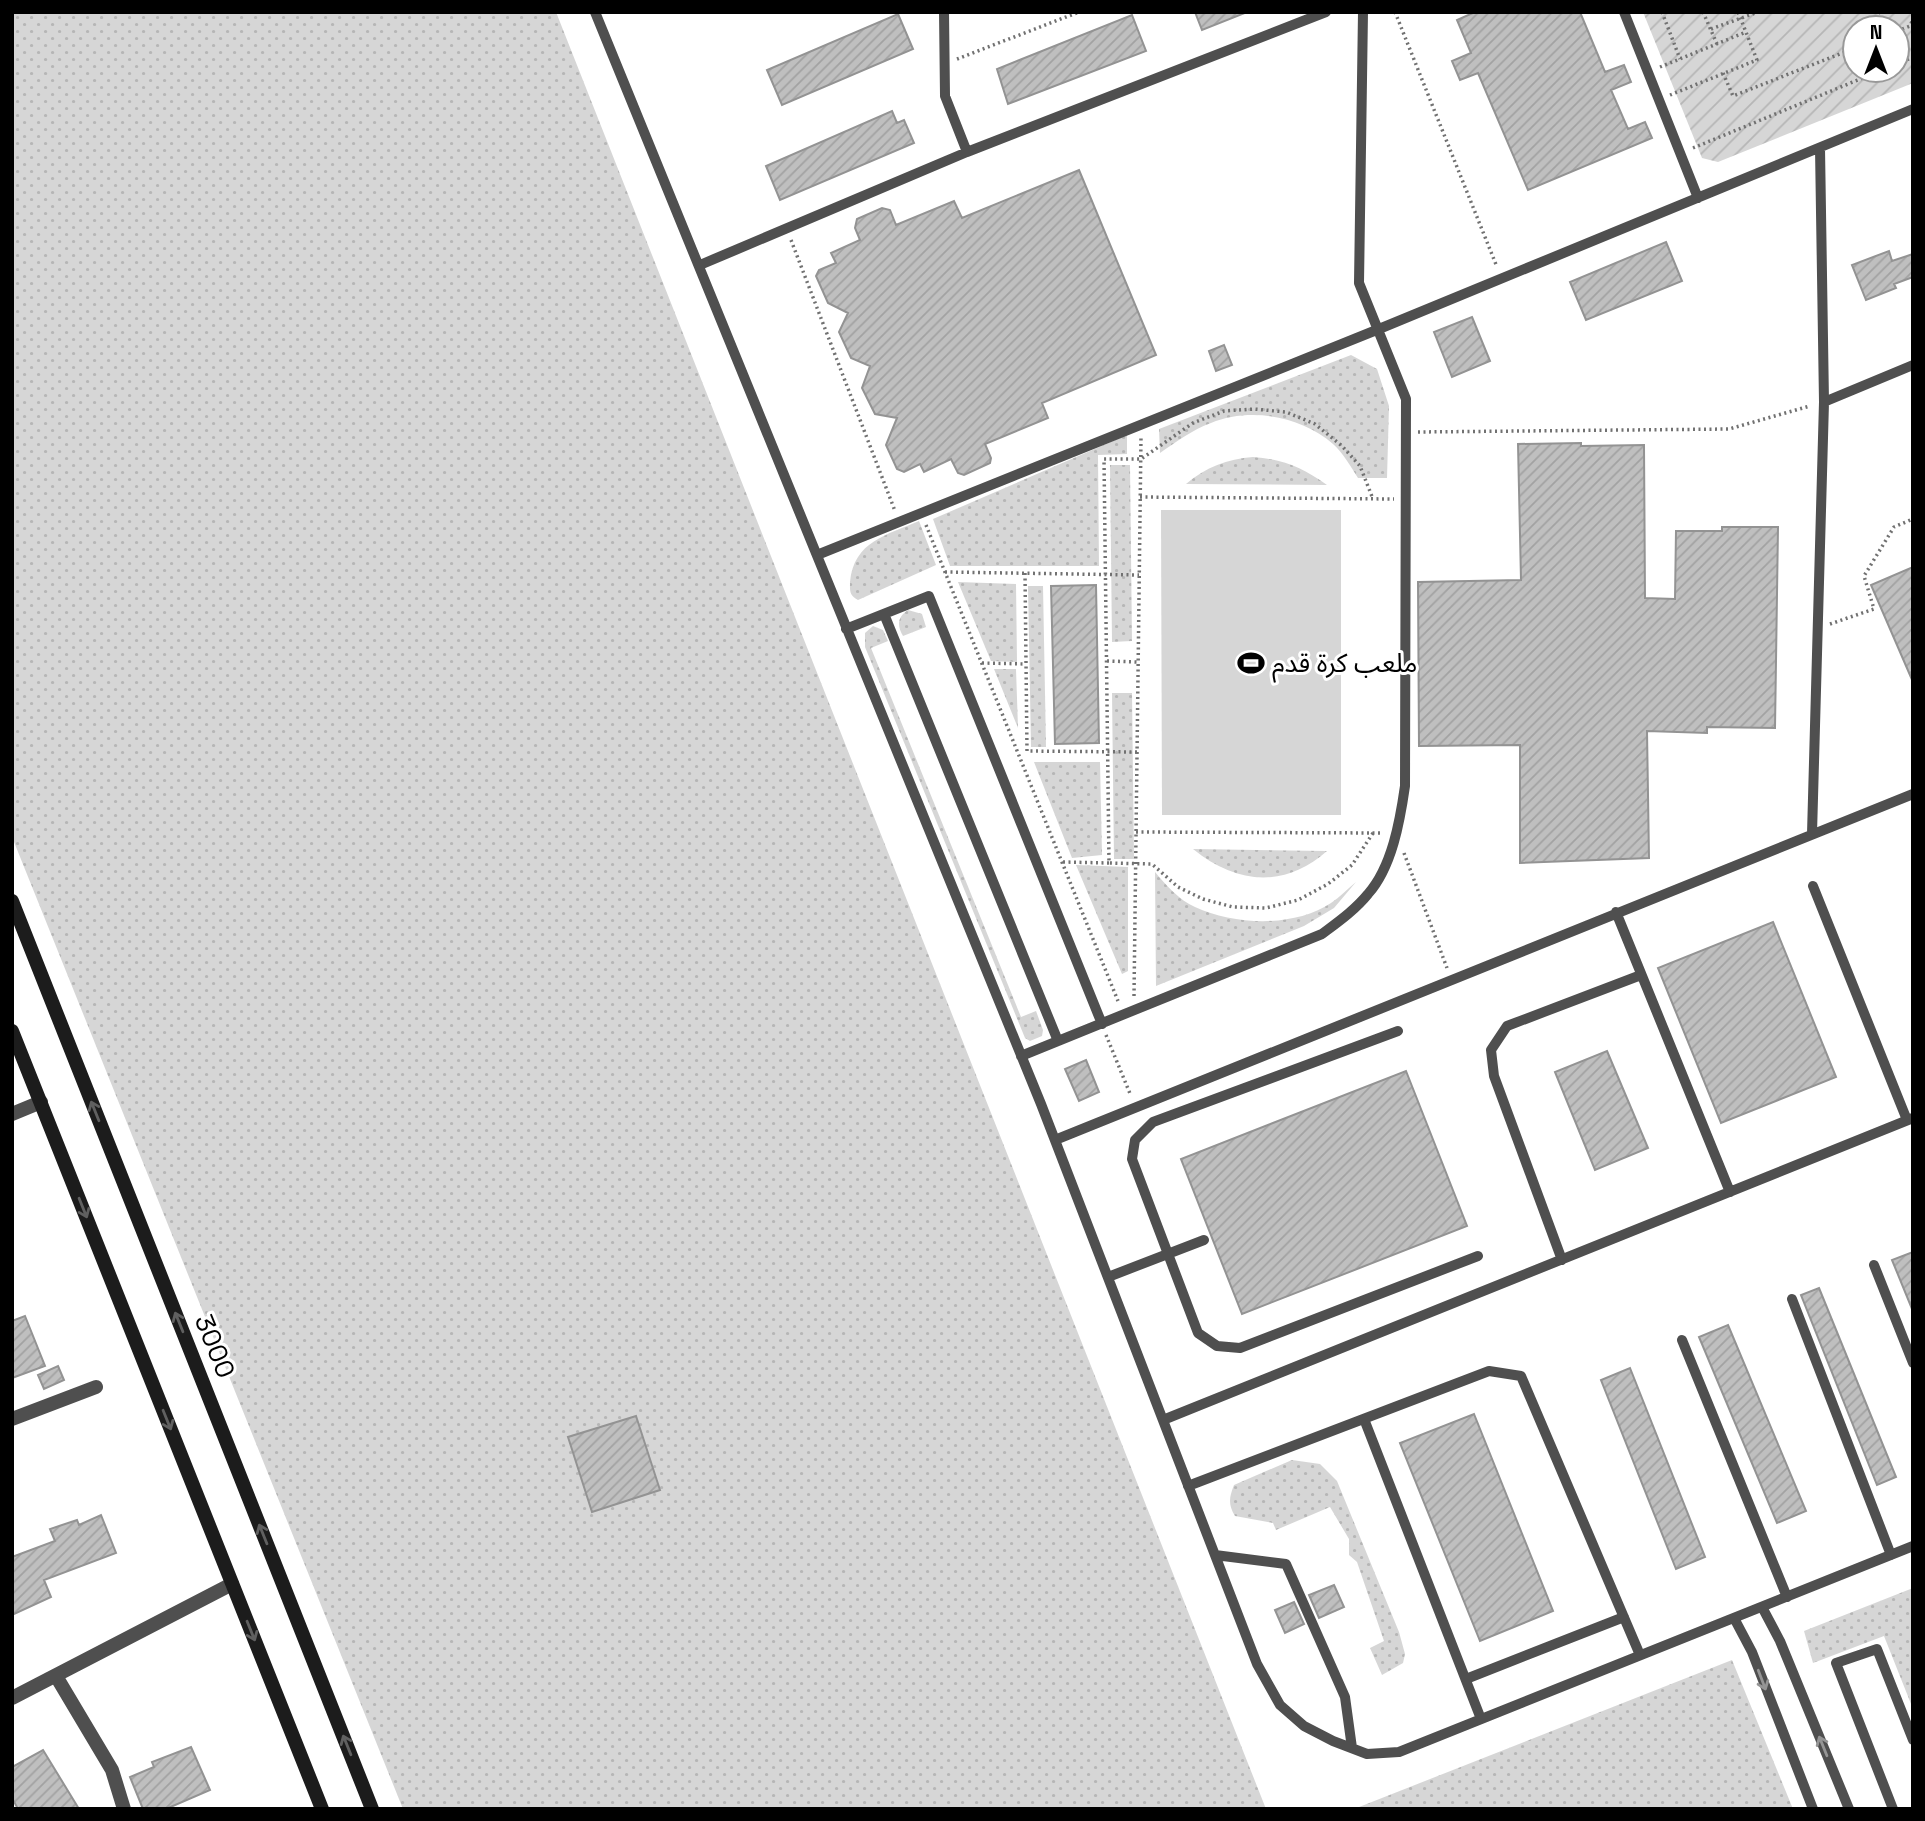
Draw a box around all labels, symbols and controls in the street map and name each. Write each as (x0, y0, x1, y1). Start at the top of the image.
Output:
north arrow (1841, 14, 1911, 84)
text: N (1870, 20, 1882, 45)
place label: ملعب كرة قدم (1272, 646, 1417, 683)
sports icon: ملعب كرة قدم (1236, 648, 1266, 678)
one-way arrow (88, 1100, 101, 1122)
one-way arrow (77, 1197, 90, 1219)
street label: 3000 (187, 1309, 243, 1383)
one-way arrow (172, 1312, 185, 1334)
one-way arrow (161, 1408, 174, 1430)
one-way arrow (255, 1523, 268, 1545)
one-way arrow (245, 1620, 258, 1641)
one-way arrow (1757, 1668, 1770, 1690)
one-way arrow (339, 1735, 352, 1757)
one-way arrow (1815, 1735, 1828, 1757)

